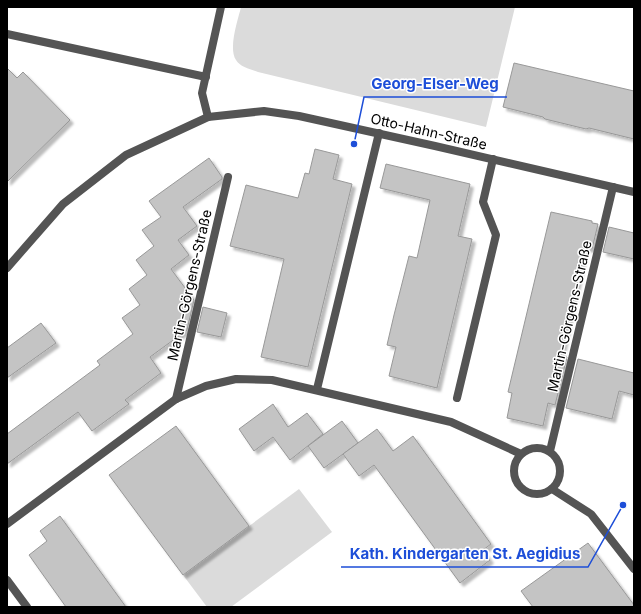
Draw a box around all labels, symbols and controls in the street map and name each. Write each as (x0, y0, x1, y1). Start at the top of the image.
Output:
callout: Georg-Elser-Weg (364, 70, 507, 97)
text: Georg-Elser-Weg (371, 74, 499, 93)
street label: Otto-Hahn-Straße (369, 109, 489, 153)
street label: Martin-Görgens-Straße (163, 208, 215, 362)
street label: Martin-Görgens-Straße (543, 239, 595, 393)
callout: Kath. Kindergarten St. Aegidius (341, 540, 588, 567)
text: Kath. Kindergarten St. Aegidius (350, 544, 580, 563)

